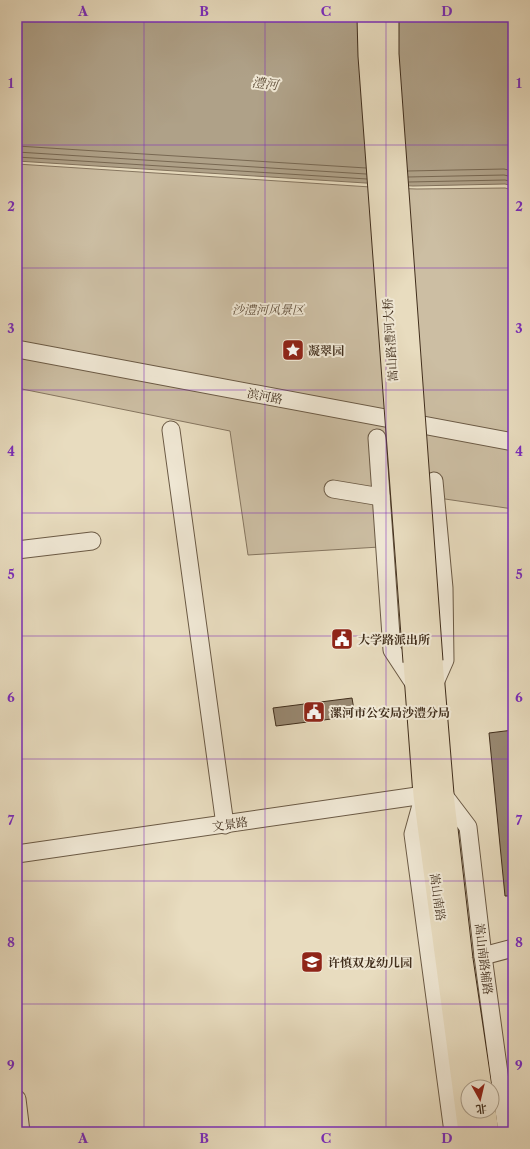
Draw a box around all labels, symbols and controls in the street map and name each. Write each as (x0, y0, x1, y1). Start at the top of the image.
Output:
text: A (77, 3, 89, 19)
text: B (199, 3, 209, 19)
text: C (321, 3, 331, 19)
text: D (441, 3, 453, 19)
water label: 澧河 (251, 73, 281, 93)
text: 1 (8, 75, 14, 91)
text: 1 (516, 75, 522, 91)
text: 2 (7, 198, 15, 214)
text: 2 (515, 198, 523, 214)
street label: 嵩山路澧河大桥 (380, 298, 400, 382)
park label: 沙澧河风景区 (232, 302, 306, 317)
text: 3 (7, 320, 15, 336)
text: 3 (515, 320, 523, 336)
place icon: 凝翠园 (280, 337, 306, 363)
place label: 凝翠园 (308, 343, 344, 358)
street label: 滨河路 (246, 385, 284, 407)
text: 4 (7, 443, 15, 459)
text: 4 (515, 443, 523, 459)
text: 5 (7, 566, 15, 582)
text: 5 (515, 566, 523, 582)
public building icon: 大学路派出所 (329, 626, 355, 652)
place label: 大学路派出所 (358, 632, 430, 647)
text: 6 (7, 689, 15, 705)
text: 6 (515, 689, 523, 705)
public building icon: 漯河市公安局沙澧分局 (301, 699, 327, 725)
place label: 漯河市公安局沙澧分局 (330, 705, 450, 720)
text: 7 (8, 812, 15, 828)
text: 7 (516, 812, 523, 828)
street label: 文景路 (211, 814, 249, 834)
street label: 嵩山南路 (427, 872, 449, 922)
street label: 嵩山南路辅路 (472, 922, 496, 996)
text: 8 (7, 934, 15, 950)
text: 8 (515, 934, 523, 950)
school or university icon: 许慎双龙幼儿园 (299, 949, 325, 975)
place label: 许慎双龙幼儿园 (328, 955, 412, 970)
text: 9 (7, 1057, 15, 1073)
text: 9 (515, 1057, 523, 1073)
north arrow (460, 1079, 500, 1119)
text: 北 (475, 1101, 488, 1117)
text: A (77, 1130, 89, 1146)
text: B (199, 1130, 209, 1146)
text: C (321, 1130, 331, 1146)
text: D (441, 1130, 453, 1146)

